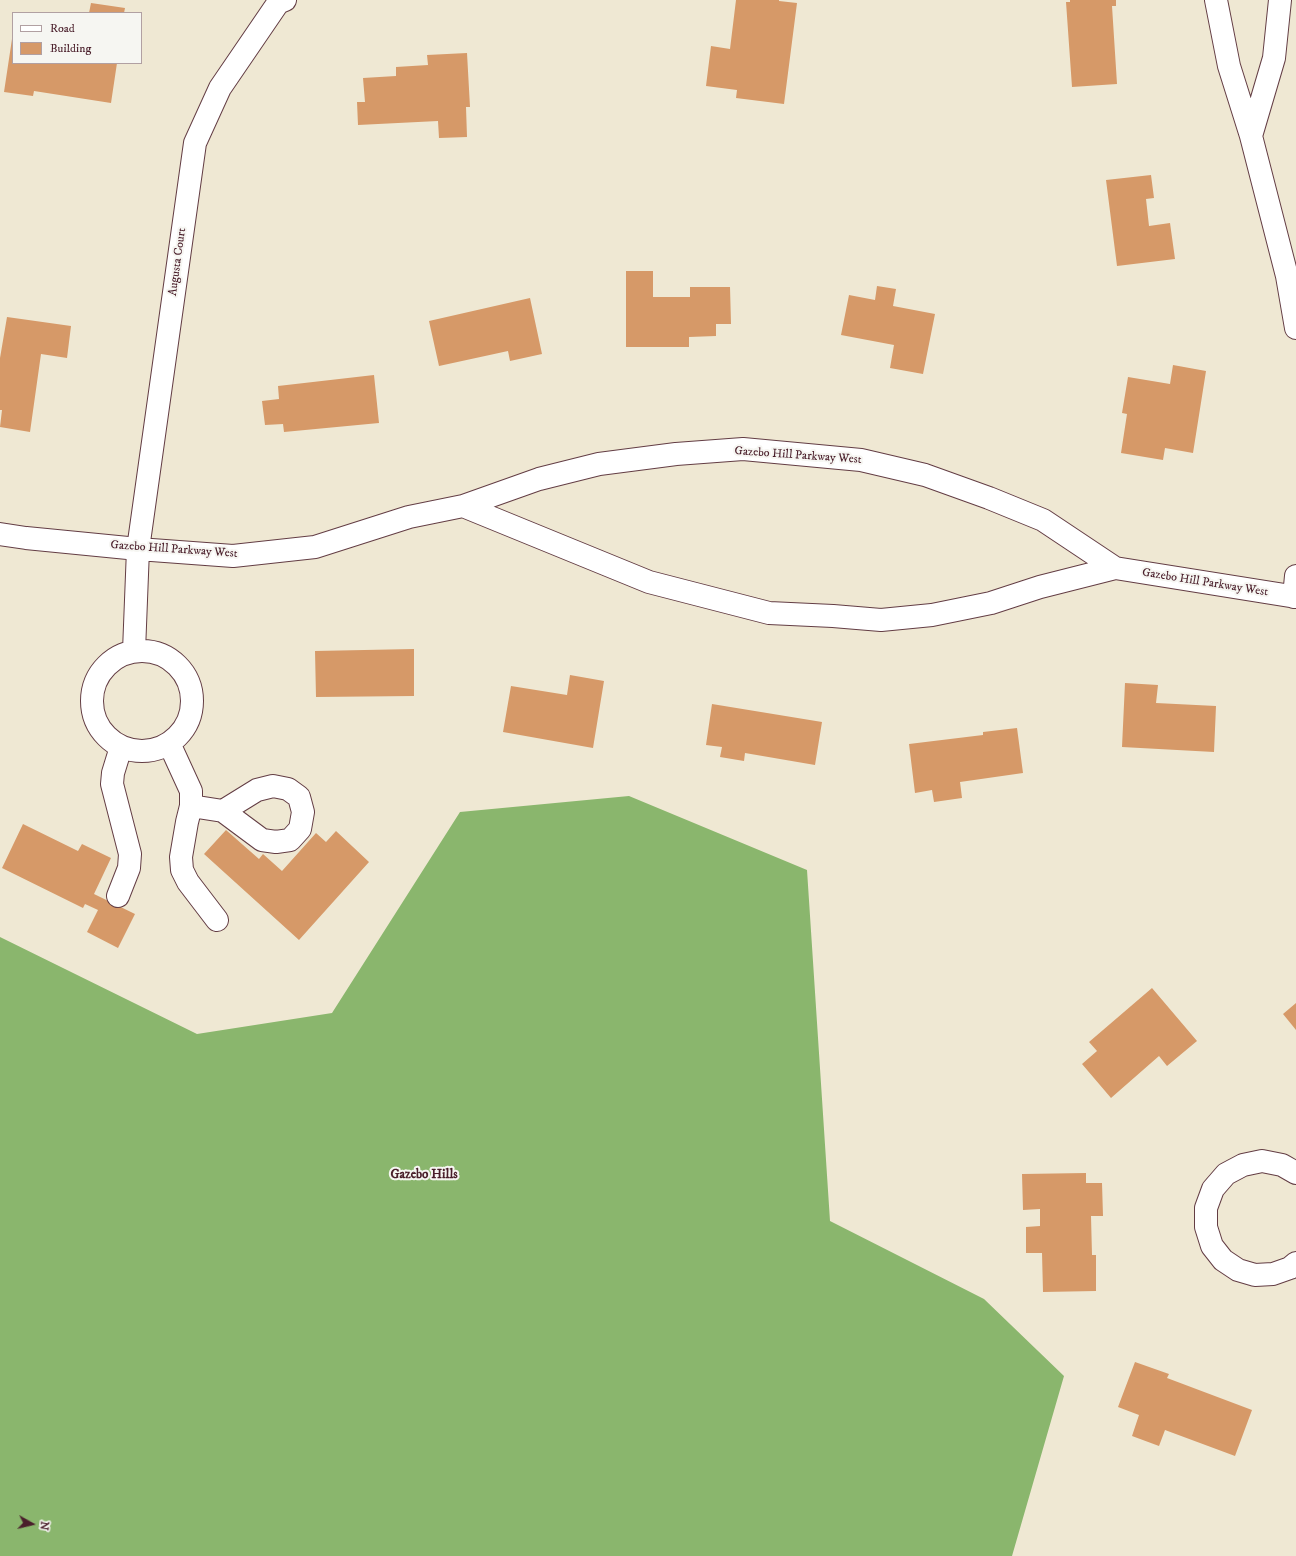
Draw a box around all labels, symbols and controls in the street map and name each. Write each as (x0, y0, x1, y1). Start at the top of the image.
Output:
legend (12, 12, 142, 64)
text: Road (50, 21, 75, 36)
text: Building (50, 41, 91, 56)
street label: Augusta Court (166, 227, 190, 297)
street label: Gazebo Hill Parkway West (734, 444, 862, 468)
street label: Gazebo Hill Parkway West (110, 538, 238, 562)
street label: Gazebo Hill Parkway West (1141, 566, 1269, 600)
district label: Gazebo Hills (390, 1167, 458, 1183)
north arrow (12, 1504, 52, 1544)
text: N (36, 1520, 51, 1531)

